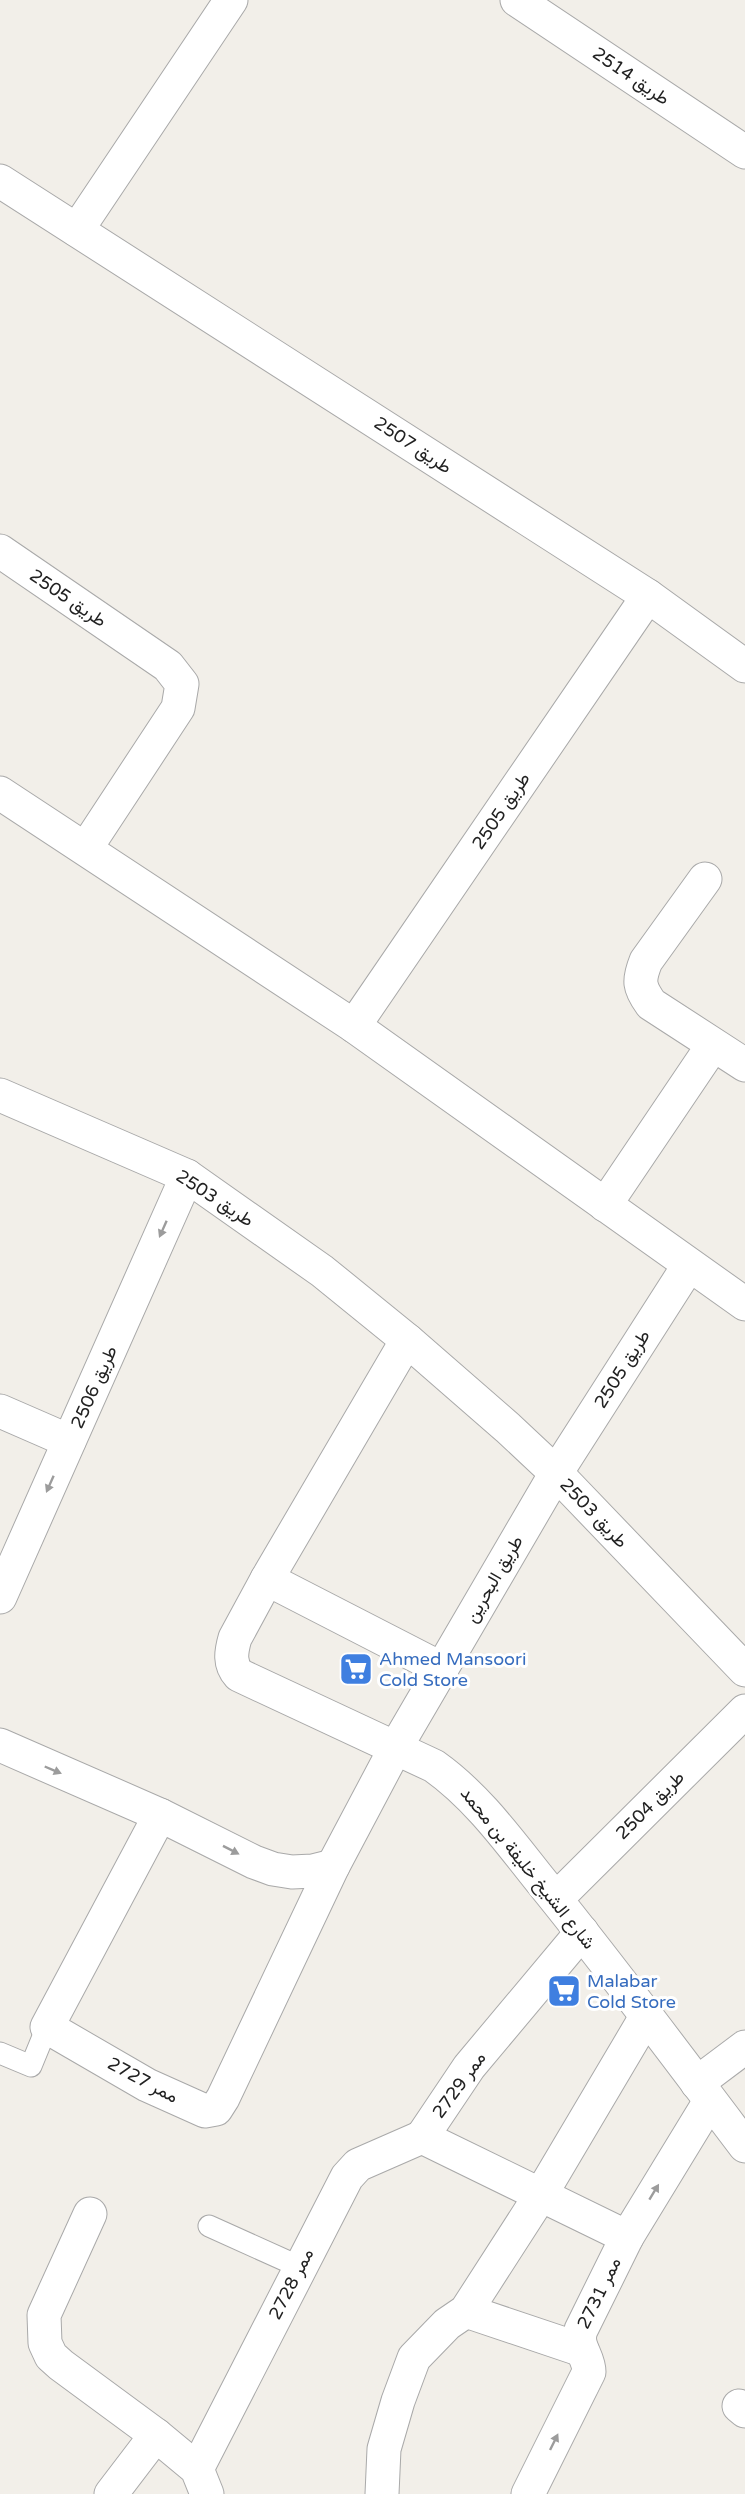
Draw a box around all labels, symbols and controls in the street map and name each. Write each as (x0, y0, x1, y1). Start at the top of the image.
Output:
street label: طريق 2514 (588, 42, 674, 110)
street label: طريق 2507 (370, 412, 456, 478)
street label: طريق 2505 (25, 564, 111, 632)
street label: طريق 2505 (467, 768, 535, 854)
street label: طريق 2503 (172, 1165, 258, 1231)
one-way arrow (158, 1220, 168, 1238)
street label: طريق 2505 (589, 1326, 655, 1412)
street label: طريق 2506 (66, 1342, 122, 1432)
street label: طريق 2503 (556, 1474, 632, 1552)
one-way arrow (46, 1476, 55, 1493)
street label: طريق البحرين (460, 1532, 528, 1626)
place label: Ahmed Mansoori Cold Store (379, 1648, 526, 1691)
supermarket icon: Ahmed Mansoori Cold Store (338, 1651, 374, 1687)
one-way arrow (44, 1766, 62, 1775)
street label: طريق 2504 (611, 1766, 689, 1844)
street label: شارع الشيخ خليفة بن محمد (455, 1783, 600, 1954)
one-way arrow (223, 1845, 240, 1855)
place label: Malabar Cold Store (587, 1970, 676, 2013)
supermarket icon: Malabar Cold Store (546, 1973, 582, 2009)
street label: ممر 2729 (428, 2047, 490, 2123)
street label: ممر 2727 (104, 2052, 182, 2108)
one-way arrow (649, 2184, 660, 2200)
street label: ممر 2728 (264, 2245, 318, 2323)
street label: ممر 2731 (572, 2254, 626, 2332)
one-way arrow (550, 2433, 559, 2450)

